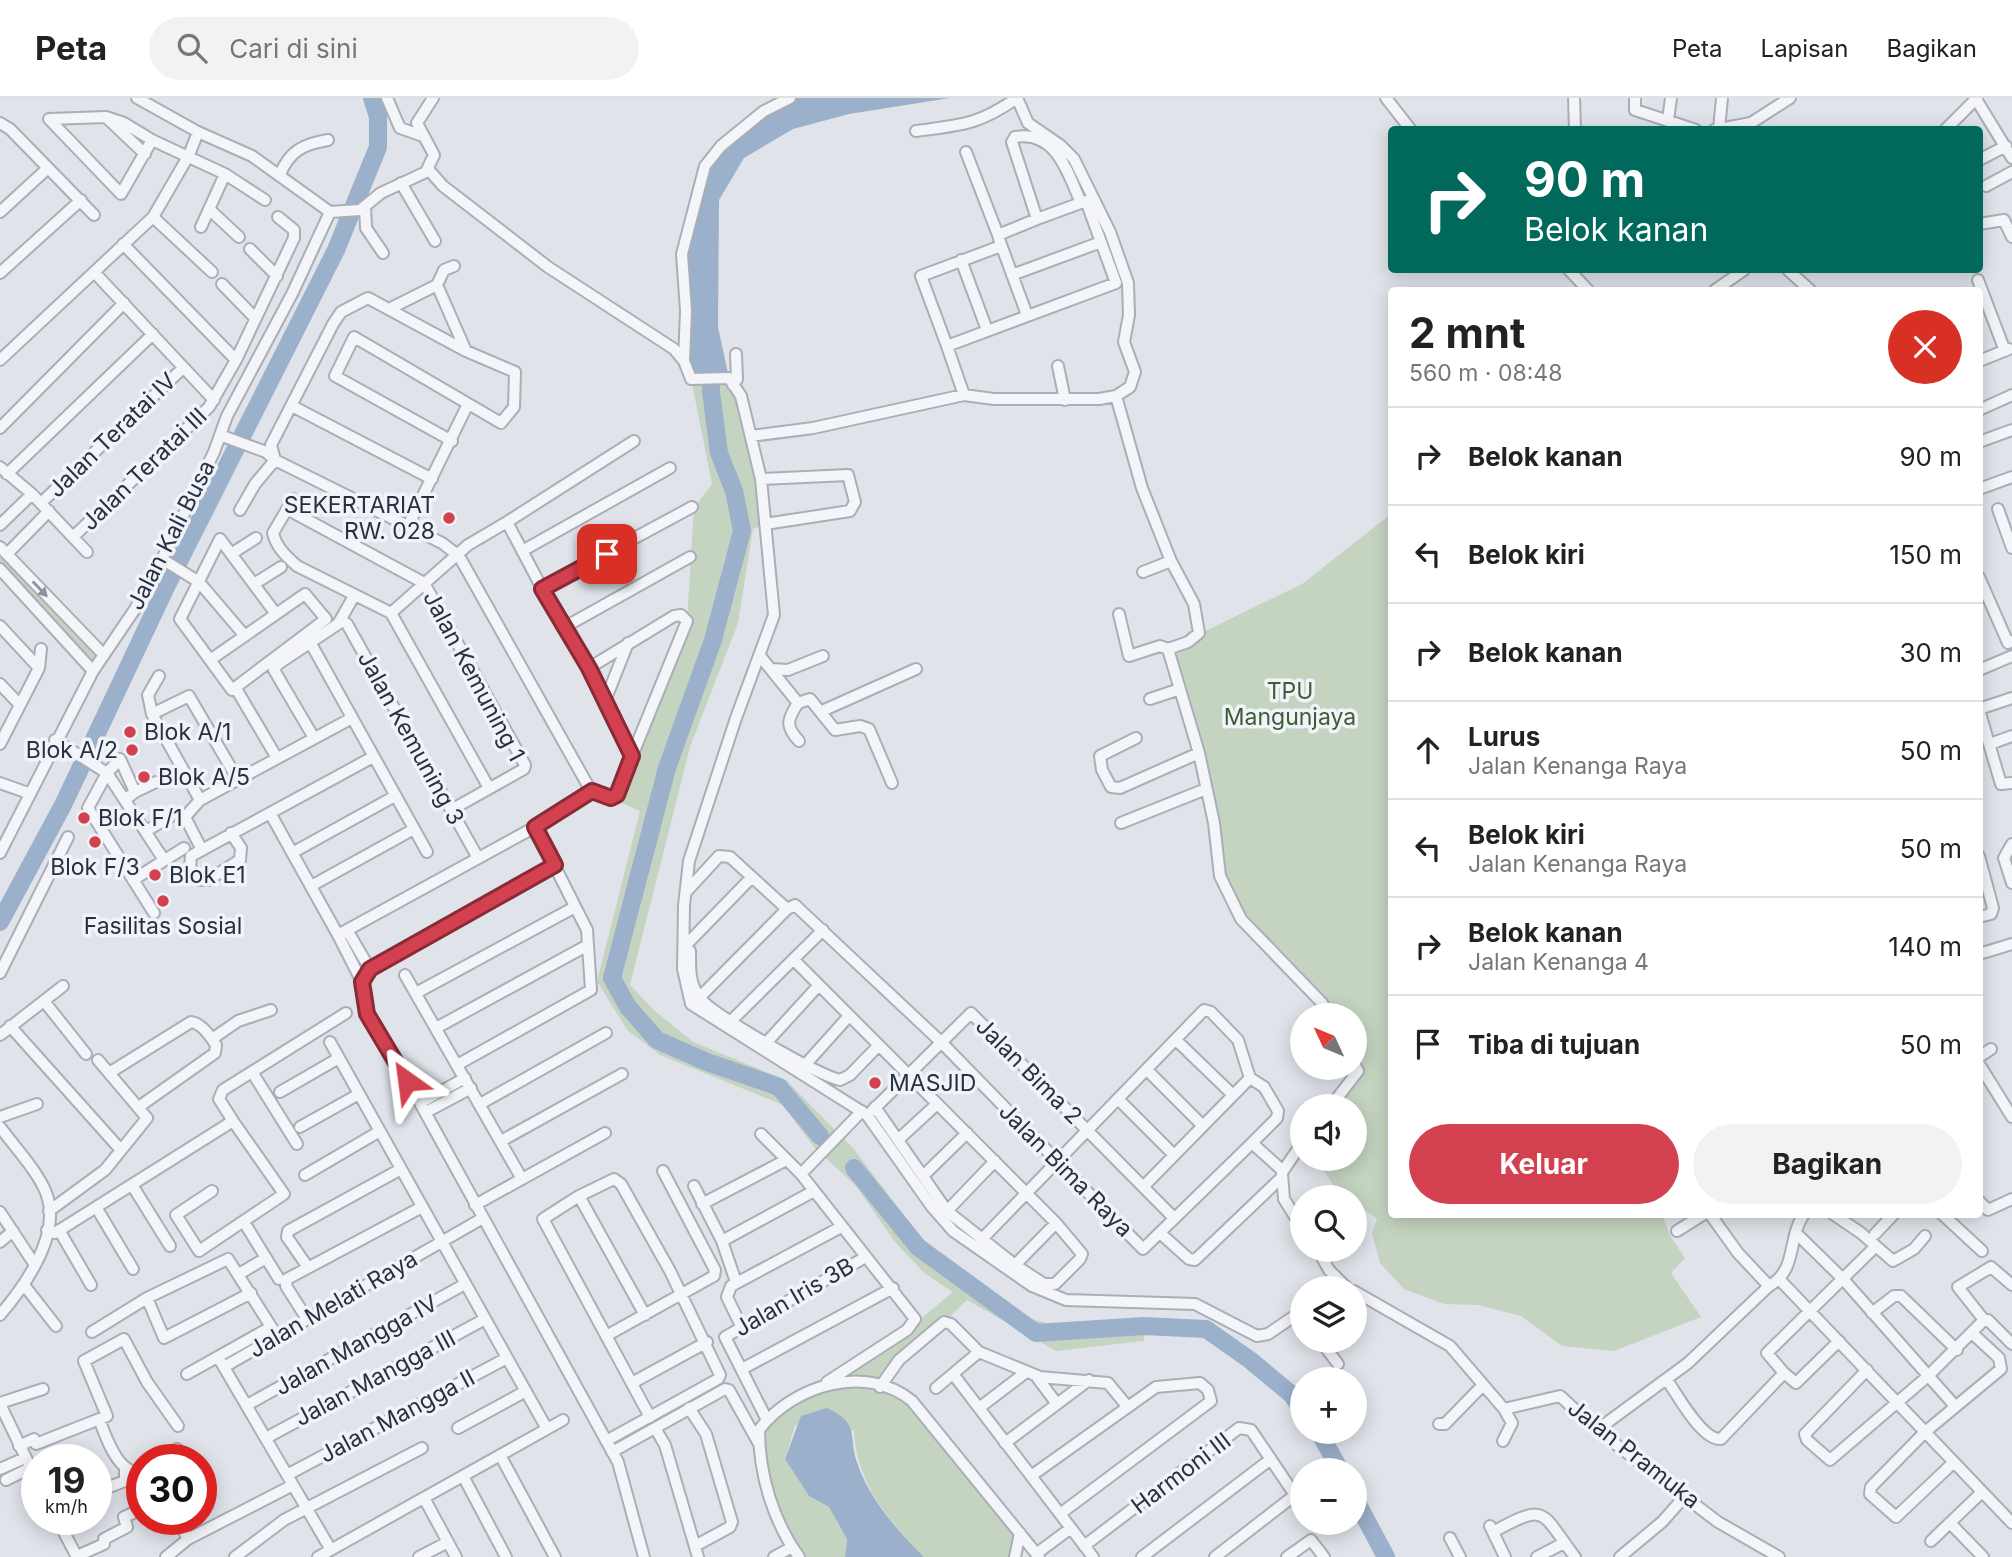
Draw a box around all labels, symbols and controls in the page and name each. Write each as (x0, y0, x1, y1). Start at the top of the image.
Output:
search box (149, 17, 639, 80)
text: Peta (35, 28, 107, 68)
icon: search (173, 29, 211, 67)
text: Cari di sini (229, 33, 358, 64)
text: Peta (1672, 34, 1723, 63)
text: Lapisan (1761, 34, 1848, 63)
text: Bagikan (1886, 34, 1977, 63)
text: 90 m (1524, 150, 1645, 209)
icon: right (1409, 154, 1500, 245)
text: Belok kanan (1524, 210, 1708, 249)
text: 2 mnt (1409, 307, 1525, 358)
button: close (1888, 310, 1962, 384)
text: 560 m · 08:48 (1409, 359, 1562, 387)
street label: Jalan Teratai IV (42, 367, 182, 503)
street label: Jalan Teratai III (75, 402, 213, 536)
icon: right (1409, 437, 1447, 475)
text: Belok kanan (1468, 441, 1623, 472)
text: 90 m (1899, 441, 1962, 472)
street label: Jalan Kali Busa (121, 455, 221, 615)
place label: SEKERTARIAT RW. 028 (284, 491, 435, 545)
marker: SEKERTARIAT RW. 028 (441, 510, 457, 526)
pin (577, 524, 637, 584)
icon: arrive (588, 535, 626, 573)
icon: left (1409, 535, 1447, 573)
text: Belok kiri (1468, 539, 1585, 570)
text: 150 m (1889, 539, 1962, 570)
one-way arrow (32, 580, 48, 597)
street label: Jalan Kemuning 1 (417, 586, 531, 766)
icon: right (1409, 633, 1447, 671)
text: Belok kanan (1468, 637, 1623, 668)
text: 30 m (1899, 637, 1962, 668)
street label: Jalan Kemuning 3 (352, 646, 470, 830)
park label: TPU Mangunjaya (1224, 677, 1356, 731)
place label: Blok A/1 (144, 718, 231, 746)
text: Lurus (1468, 721, 1540, 752)
marker: Blok A/1 (122, 724, 138, 740)
icon: ahead (1409, 731, 1447, 769)
text: 50 m (1900, 735, 1962, 766)
place label: Blok A/2 (26, 736, 118, 764)
marker: Blok A/2 (124, 742, 140, 758)
text: Jalan Kenanga Raya (1468, 752, 1687, 780)
place label: Blok A/5 (158, 763, 250, 791)
marker: Blok A/5 (136, 769, 152, 785)
place label: Blok F/1 (98, 804, 183, 832)
marker: Blok F/1 (76, 810, 92, 826)
text: Belok kiri (1468, 819, 1585, 850)
icon: left (1409, 829, 1447, 867)
text: 50 m (1900, 833, 1962, 864)
marker: Blok F/3 (87, 834, 103, 850)
text: Jalan Kenanga Raya (1468, 850, 1687, 878)
place label: Blok F/3 (50, 853, 140, 881)
place label: Blok E1 (169, 861, 246, 889)
marker: Blok E1 (147, 867, 163, 883)
marker: Fasilitas Sosial (155, 893, 171, 909)
place label: Fasilitas Sosial (84, 912, 242, 940)
text: Belok kanan (1468, 917, 1623, 948)
icon: right (1409, 927, 1447, 965)
text: 140 m (1888, 931, 1962, 962)
text: Jalan Kenanga 4 (1468, 948, 1649, 976)
north arrow (1290, 1003, 1367, 1080)
map controls (1290, 1003, 1367, 1535)
street label: Jalan Bima 2 (970, 1012, 1088, 1130)
icon: arrive (1409, 1025, 1447, 1063)
text: Tiba di tujuan (1468, 1029, 1640, 1060)
text: 50 m (1900, 1029, 1962, 1060)
position arrow (370, 1044, 444, 1118)
place label: MASJID (889, 1069, 976, 1097)
marker: MASJID (867, 1075, 883, 1091)
button: sound (1290, 1094, 1367, 1171)
street label: Jalan Bima Raya (993, 1097, 1139, 1243)
button: Keluar (1409, 1124, 1679, 1204)
button: Bagikan (1693, 1124, 1962, 1204)
button: search (1290, 1185, 1367, 1262)
street label: Jalan Melati Raya (244, 1244, 422, 1364)
street label: Jalan Iris 3B (729, 1252, 859, 1342)
button: layers (1290, 1276, 1367, 1353)
street label: Jalan Mangga IV (270, 1289, 442, 1401)
street label: Jalan Mangga III (290, 1324, 460, 1432)
street label: Jalan Mangga II (315, 1363, 479, 1469)
button: + (1290, 1367, 1367, 1444)
street label: Jalan Pramuka (1562, 1394, 1706, 1514)
street label: Harmoni III (1126, 1427, 1236, 1519)
speed limit sign: 30 (126, 1444, 217, 1535)
button: − (1290, 1458, 1367, 1535)
text: 19 (48, 1459, 85, 1501)
text: km/h (45, 1496, 88, 1517)

